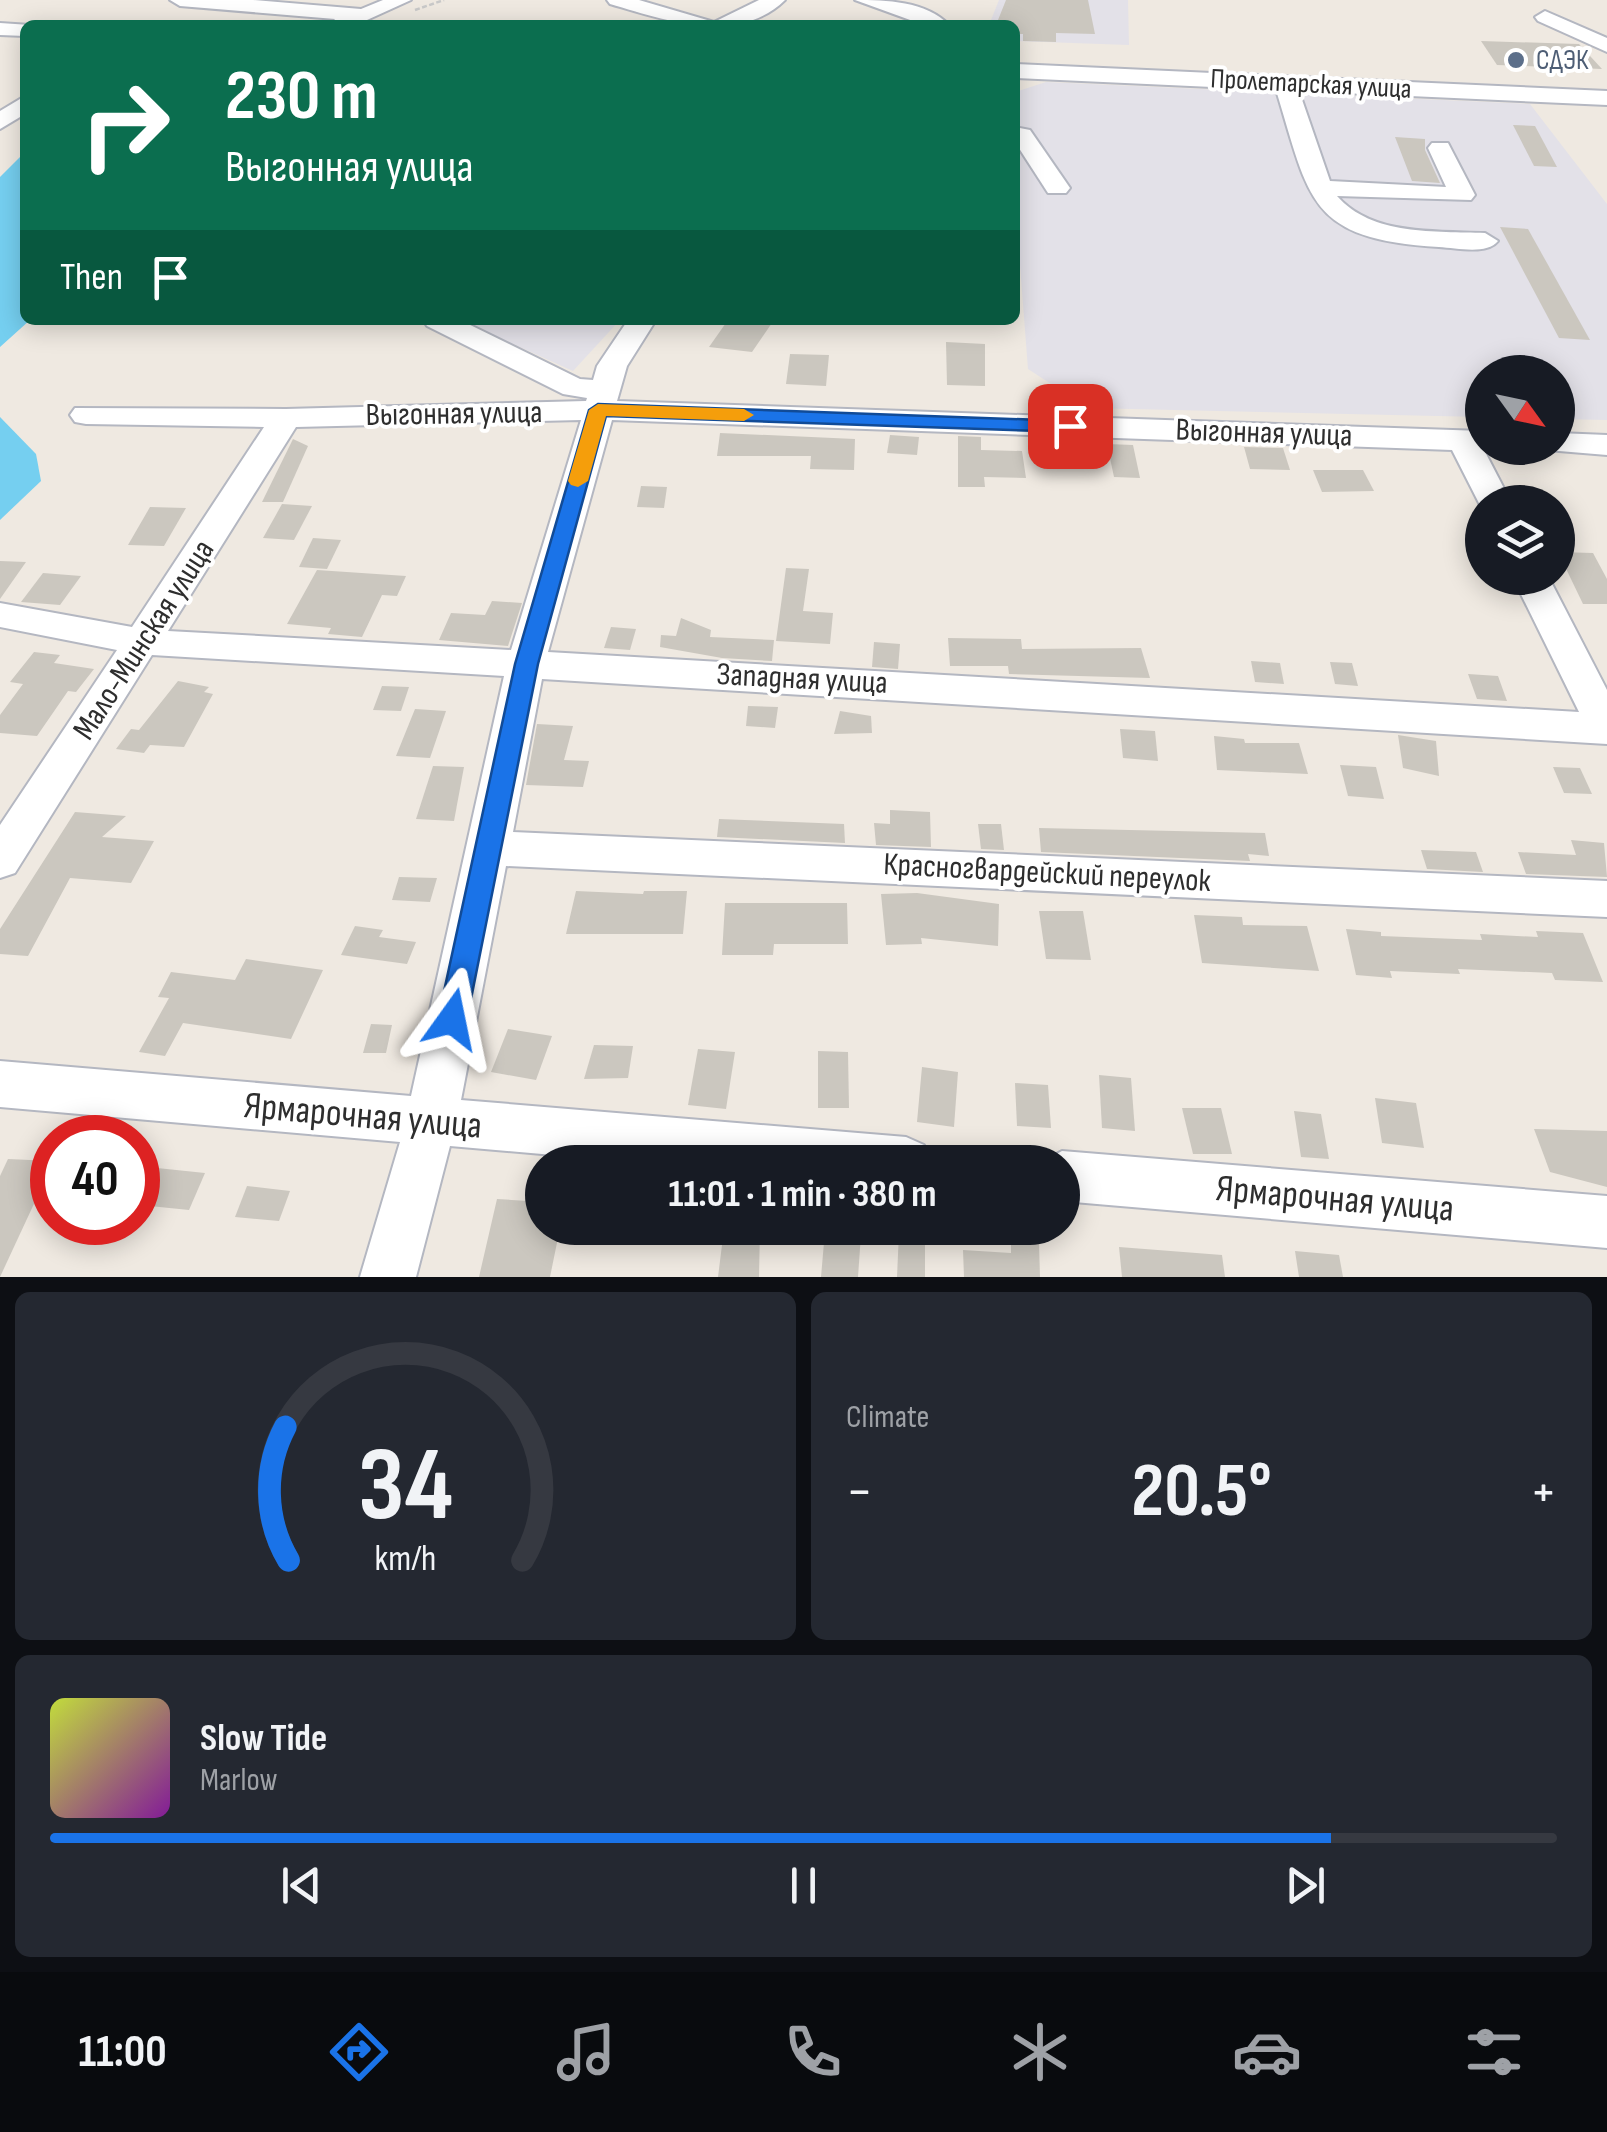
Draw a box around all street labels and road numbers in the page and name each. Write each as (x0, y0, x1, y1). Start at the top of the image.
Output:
street label: Пролетарская улица (1210, 62, 1412, 106)
street label: Выгонная улица (365, 393, 543, 435)
street label: Выгонная улица (1175, 410, 1353, 456)
street label: Мало-Минская улица (65, 533, 223, 747)
street label: Западная улица (715, 655, 889, 703)
street label: Красногвардейский переулок (882, 845, 1212, 901)
street label: Ярмарочная улица (242, 1083, 484, 1149)
street label: Ярмарочная улица (1214, 1166, 1456, 1232)

